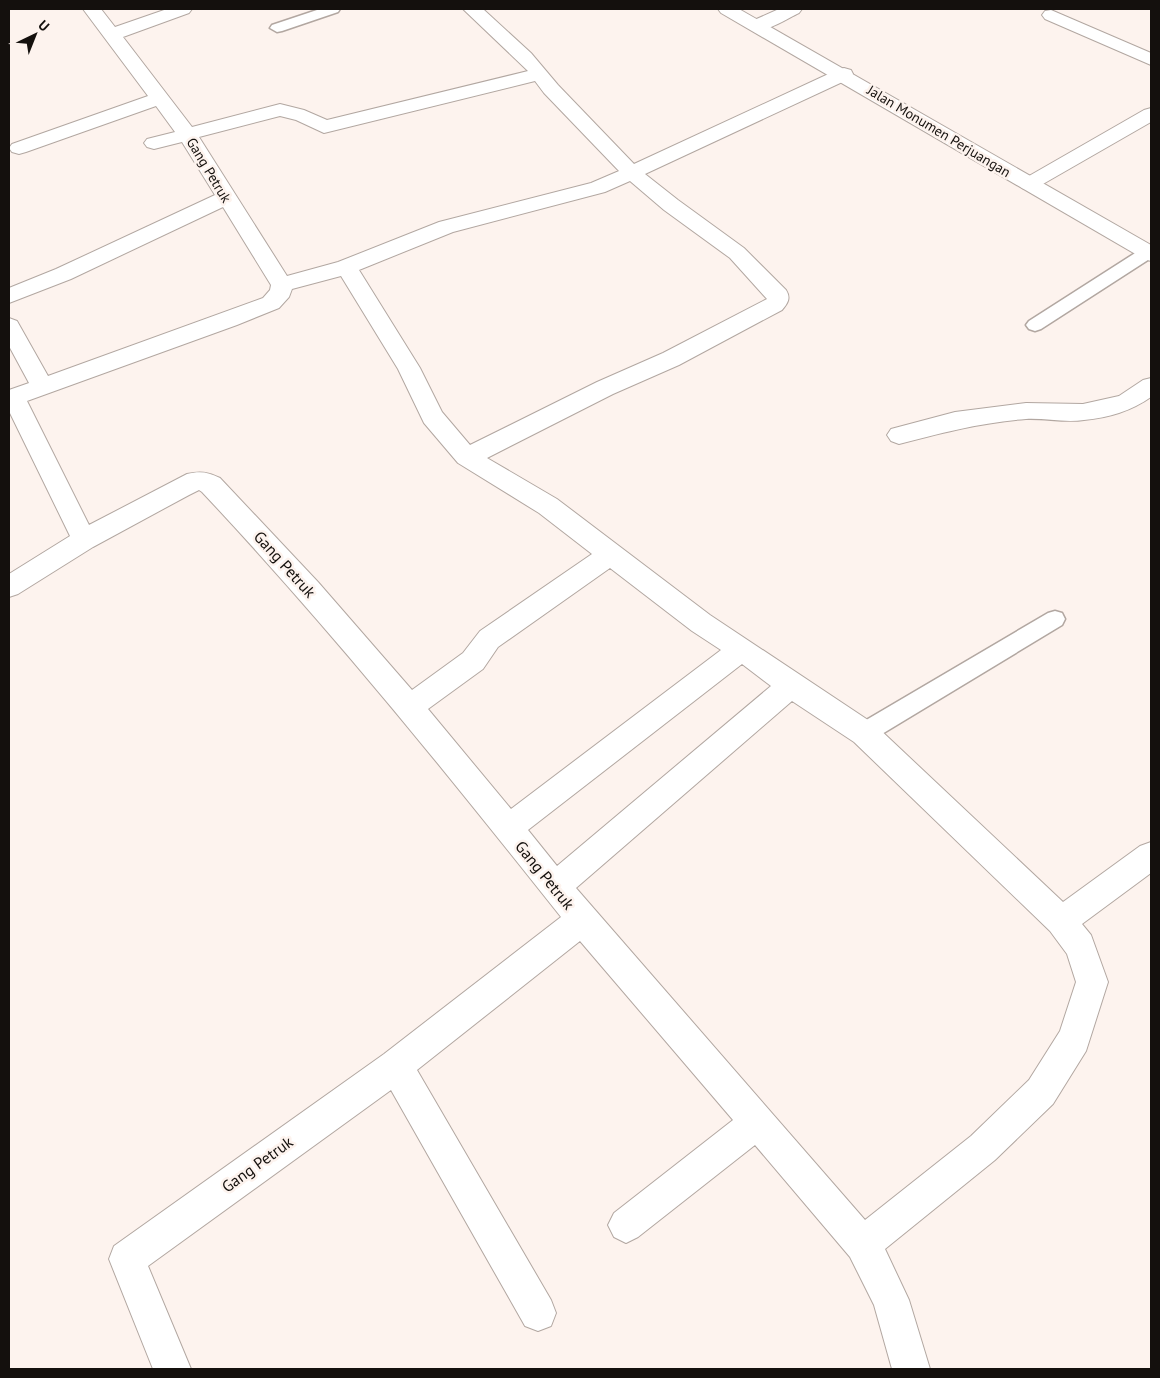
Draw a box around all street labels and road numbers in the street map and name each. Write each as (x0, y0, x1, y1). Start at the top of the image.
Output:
street label: Jalan Monumen Perjuangan (863, 80, 1014, 181)
street label: Gang Petruk (183, 134, 236, 206)
street label: Gang Petruk (250, 526, 320, 602)
street label: Gang Petruk (511, 836, 579, 914)
street label: Gang Petruk (218, 1131, 297, 1196)

